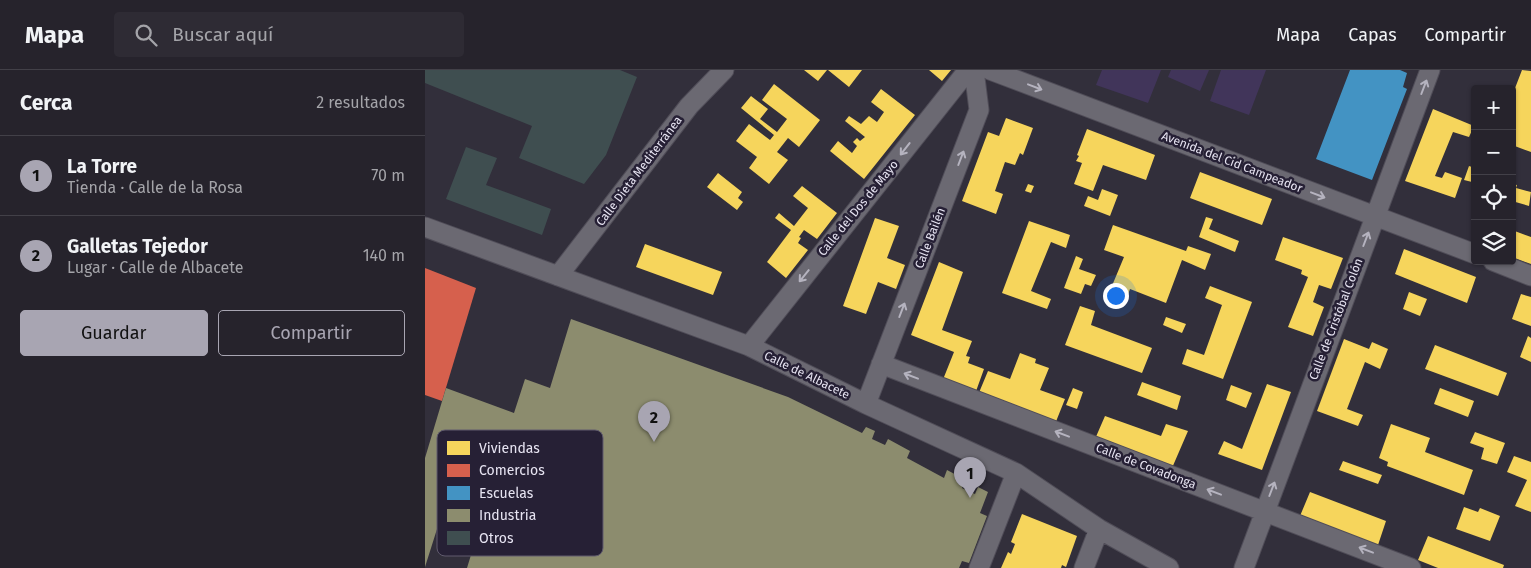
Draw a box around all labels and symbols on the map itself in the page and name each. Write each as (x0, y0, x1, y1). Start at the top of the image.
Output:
one-way arrow (1420, 80, 1429, 95)
one-way arrow (1027, 83, 1042, 92)
street label: Calle Dieta Mediterránea (593, 113, 685, 229)
street label: Avenida del Cid Campeador (1160, 129, 1305, 195)
one-way arrow (900, 142, 911, 155)
one-way arrow (956, 151, 966, 166)
street label: Calle del Dos de Mayo (815, 157, 901, 259)
one-way arrow (1310, 191, 1325, 200)
street label: Calle Bailén (912, 206, 948, 270)
one-way arrow (1362, 232, 1371, 247)
street label: Calle de Cristóbal Colón (1306, 256, 1366, 382)
one-way arrow (799, 269, 810, 282)
your location (1103, 283, 1129, 309)
one-way arrow (898, 302, 907, 318)
street label: Calle de Albacete (762, 348, 852, 402)
one-way arrow (904, 370, 919, 380)
pin: 2 (638, 401, 670, 442)
one-way arrow (1055, 429, 1071, 438)
legend (437, 430, 603, 556)
text: Viviendas (479, 440, 540, 457)
street label: Calle de Covadonga (1094, 440, 1198, 492)
pin: 1 (954, 457, 986, 498)
text: Comercios (479, 462, 545, 479)
one-way arrow (1268, 482, 1277, 498)
text: Escuelas (479, 485, 534, 502)
one-way arrow (1207, 487, 1222, 496)
text: Industria (479, 507, 536, 524)
text: Otros (479, 530, 514, 547)
one-way arrow (1359, 545, 1374, 555)

